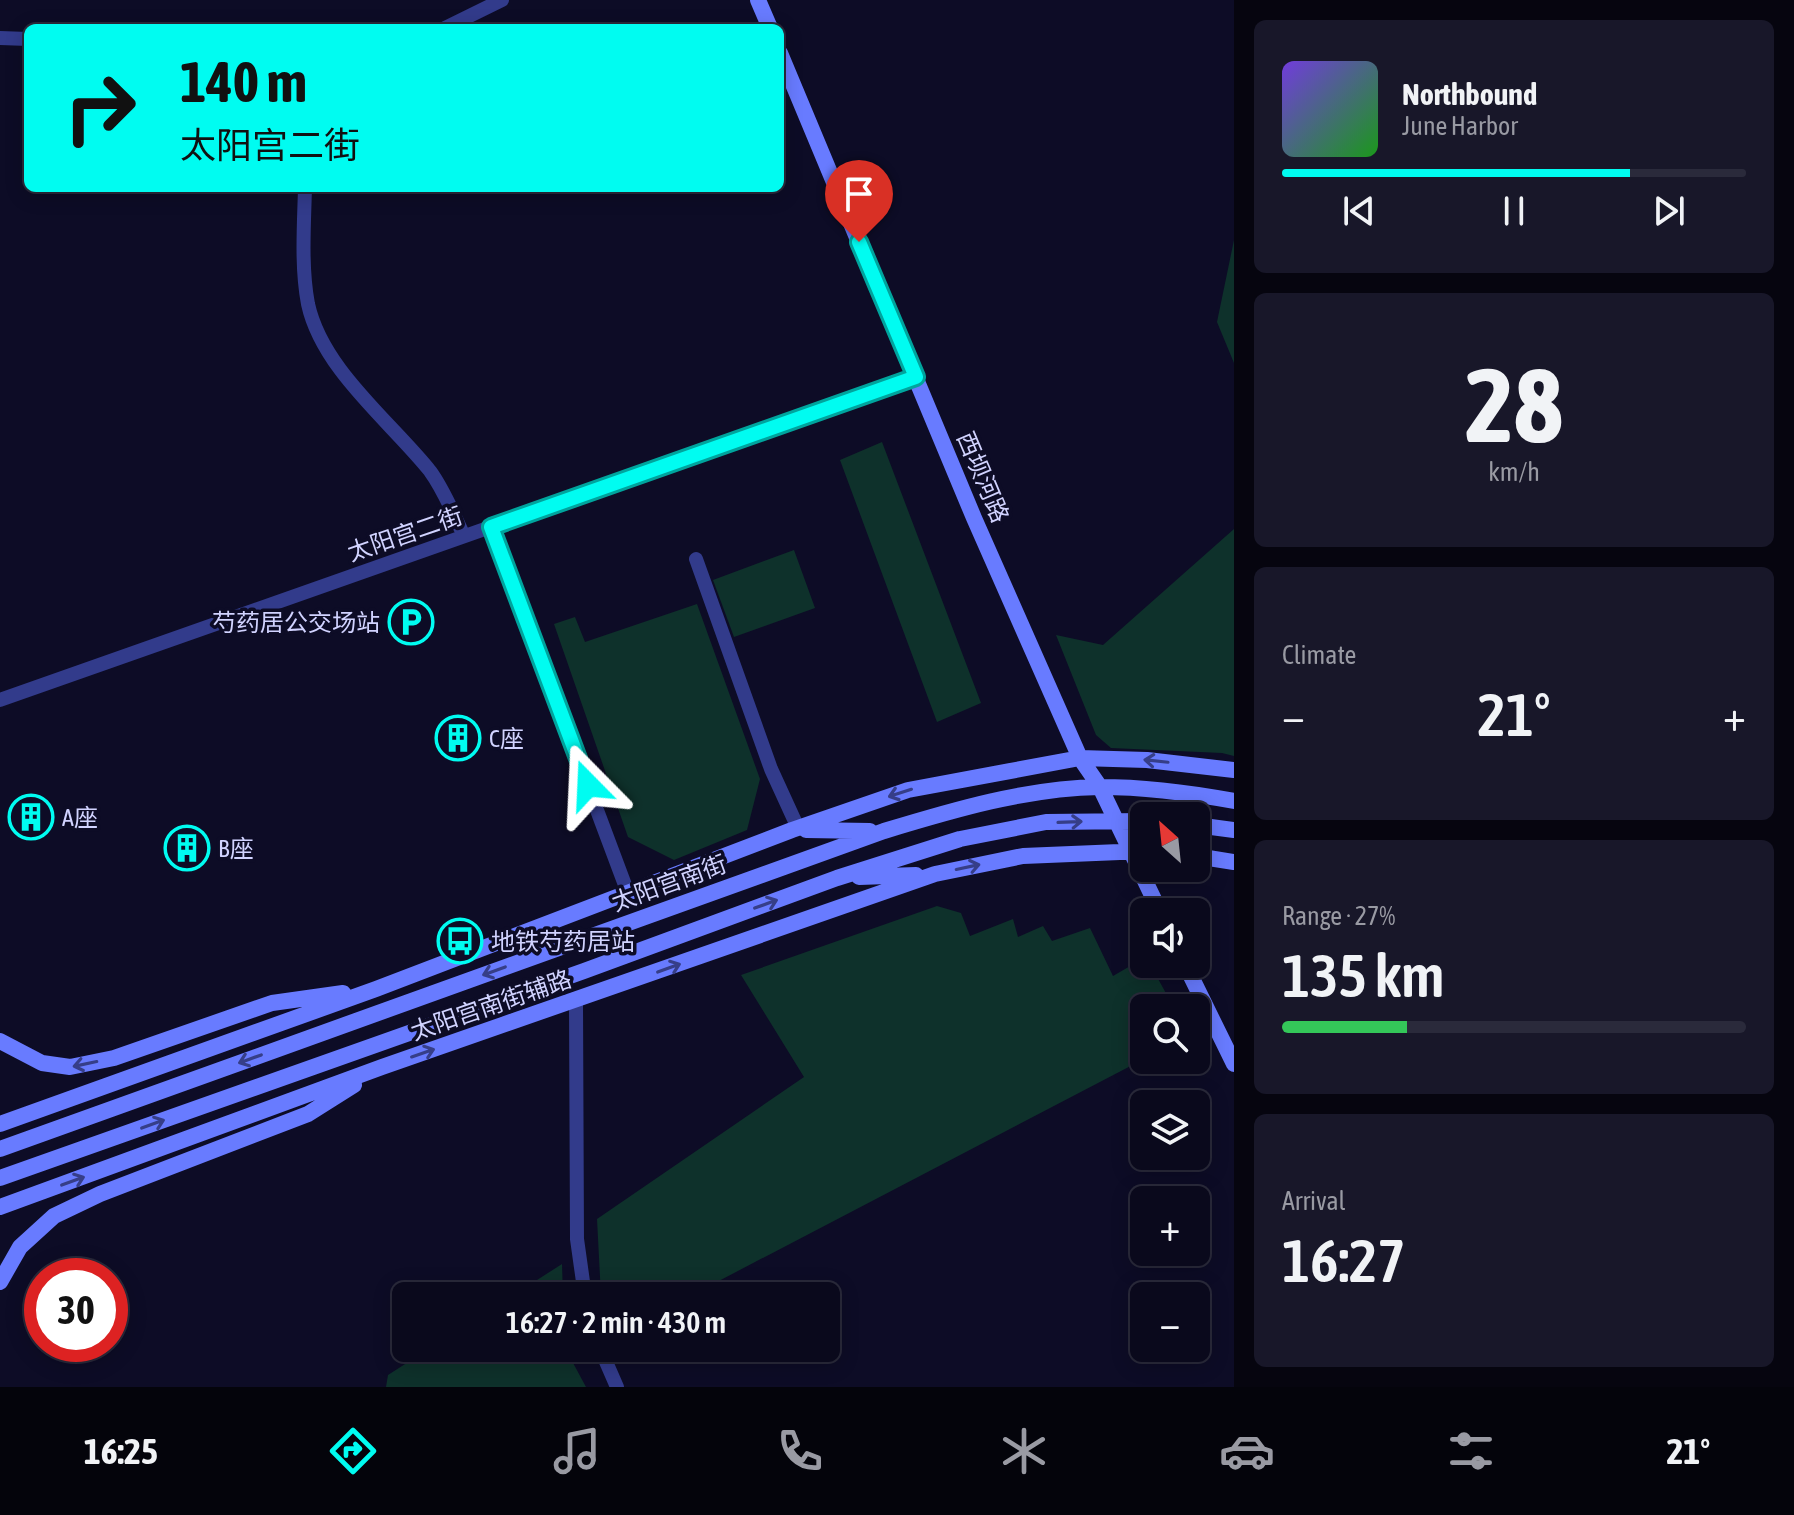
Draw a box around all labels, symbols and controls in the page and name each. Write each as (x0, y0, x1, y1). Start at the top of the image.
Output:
text: 140 m (180, 50, 307, 114)
icon: right (48, 56, 152, 160)
text: Northbound (1402, 77, 1537, 111)
text: June Harbor (1402, 111, 1518, 141)
text: 太阳宫二街 (180, 124, 360, 166)
pin (825, 160, 893, 242)
icon: arrive (837, 172, 881, 216)
icon: previous (1337, 189, 1381, 233)
icon: pause (1492, 189, 1536, 233)
icon: next (1647, 189, 1691, 233)
text: 28 (1465, 345, 1563, 464)
street label: 西坝河路 (952, 428, 1014, 526)
text: km/h (1488, 457, 1540, 487)
street label: 太阳宫二街 (344, 502, 466, 566)
parking icon: 芍药居公交场站 (387, 598, 435, 646)
place label: 芍药居公交场站 (212, 609, 380, 636)
text: Climate (1282, 640, 1356, 670)
text: 21° (1478, 680, 1550, 749)
text: − (1282, 690, 1305, 740)
text: + (1723, 690, 1746, 740)
building icon: C座 (434, 714, 482, 762)
place label: C座 (489, 725, 524, 752)
position arrow (546, 743, 630, 827)
one-way arrow (1144, 754, 1170, 769)
one-way arrow (888, 787, 913, 801)
building icon: A座 (7, 793, 55, 841)
north arrow (1130, 802, 1210, 882)
map controls (1130, 802, 1210, 1362)
place label: A座 (62, 804, 98, 831)
one-way arrow (1056, 814, 1083, 829)
building icon: B座 (163, 824, 211, 872)
place label: B座 (218, 835, 253, 862)
street label: 太阳宫南街 (608, 850, 730, 916)
one-way arrow (955, 859, 980, 874)
one-way arrow (754, 896, 778, 910)
button: sound (1130, 898, 1210, 978)
text: Range · 27% (1282, 901, 1395, 931)
bus stop icon: 地铁芍药居站 (436, 917, 484, 965)
place label: 地铁芍药居站 (491, 928, 635, 955)
text: 135 km (1282, 941, 1444, 1010)
one-way arrow (656, 960, 680, 974)
street label: 太阳宫南街辅路 (407, 965, 575, 1045)
one-way arrow (483, 965, 507, 979)
button: search (1130, 994, 1210, 1074)
one-way arrow (410, 1045, 435, 1060)
one-way arrow (238, 1053, 263, 1067)
one-way arrow (73, 1057, 98, 1072)
button: layers (1130, 1090, 1210, 1170)
one-way arrow (140, 1115, 165, 1130)
one-way arrow (61, 1172, 86, 1187)
button: + (1130, 1186, 1210, 1266)
text: Arrival (1282, 1186, 1346, 1216)
text: 16:27 (1282, 1226, 1405, 1295)
speed limit sign: 30 (24, 1258, 128, 1362)
button: − (1130, 1282, 1210, 1362)
text: 16:27 · 2 min · 430 m (506, 1305, 726, 1339)
icon: directions (325, 1423, 381, 1479)
icon: music (549, 1423, 605, 1479)
icon: phone (772, 1423, 828, 1479)
icon: climate (996, 1423, 1052, 1479)
icon: car (1219, 1423, 1275, 1479)
icon: filters (1443, 1423, 1499, 1479)
text: 16:25 (84, 1430, 158, 1472)
text: 21° (1666, 1430, 1710, 1472)

